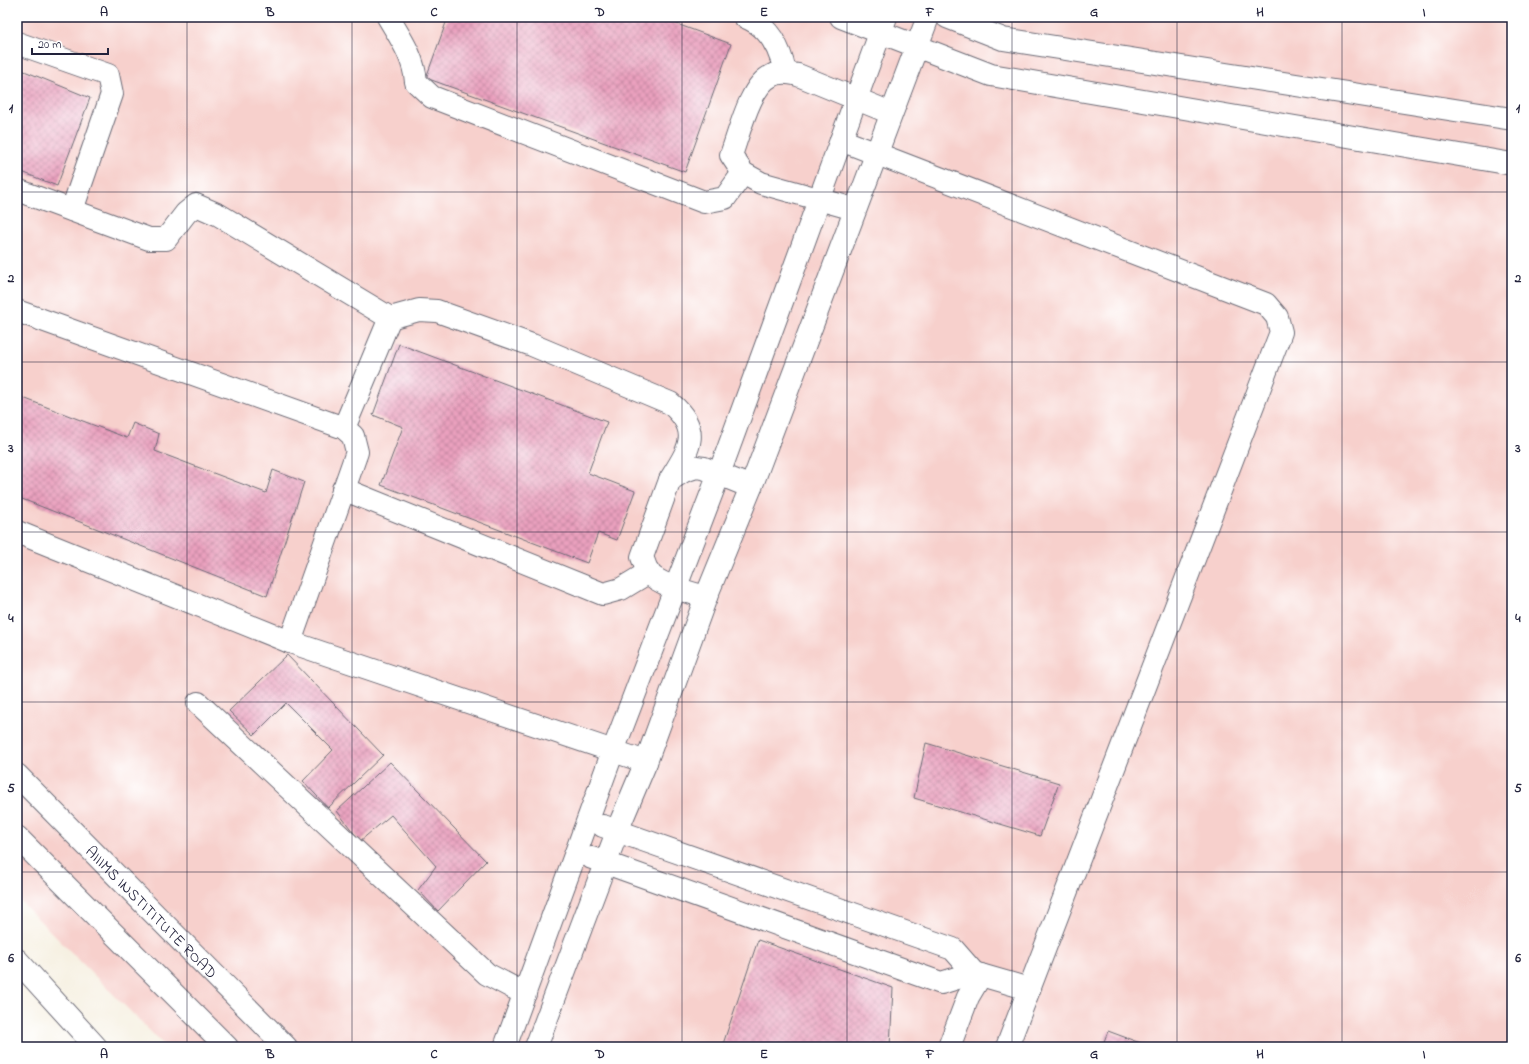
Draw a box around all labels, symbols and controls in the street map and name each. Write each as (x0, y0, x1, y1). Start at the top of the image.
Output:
text: A (100, 3, 108, 22)
text: B (265, 3, 275, 22)
text: C (430, 3, 438, 22)
text: D (594, 3, 605, 22)
text: E (760, 3, 768, 22)
text: F (925, 3, 935, 22)
text: G (1090, 3, 1098, 22)
text: H (1256, 3, 1264, 22)
text: I (1422, 3, 1426, 22)
scale bar (32, 30, 108, 56)
text: 20 m (38, 36, 61, 54)
text: 1 (9, 99, 14, 118)
text: 1 (1516, 99, 1521, 118)
text: 2 (7, 269, 15, 288)
text: 2 (1514, 269, 1522, 288)
text: 3 (7, 439, 14, 458)
text: 3 (1514, 439, 1521, 458)
text: 4 (7, 609, 14, 628)
text: 4 (1514, 609, 1521, 628)
text: 5 (7, 779, 15, 798)
text: 5 (1514, 779, 1522, 798)
street label: AIIIMS INSTITITUTE ROAD (79, 841, 222, 985)
text: 6 (7, 949, 14, 968)
text: 6 (1514, 949, 1521, 968)
text: A (100, 1045, 108, 1064)
text: B (265, 1045, 275, 1064)
text: C (430, 1045, 438, 1064)
text: D (594, 1045, 605, 1064)
text: E (760, 1045, 768, 1064)
text: F (925, 1045, 935, 1064)
text: G (1090, 1045, 1098, 1064)
text: H (1256, 1045, 1264, 1064)
text: I (1422, 1045, 1426, 1064)

